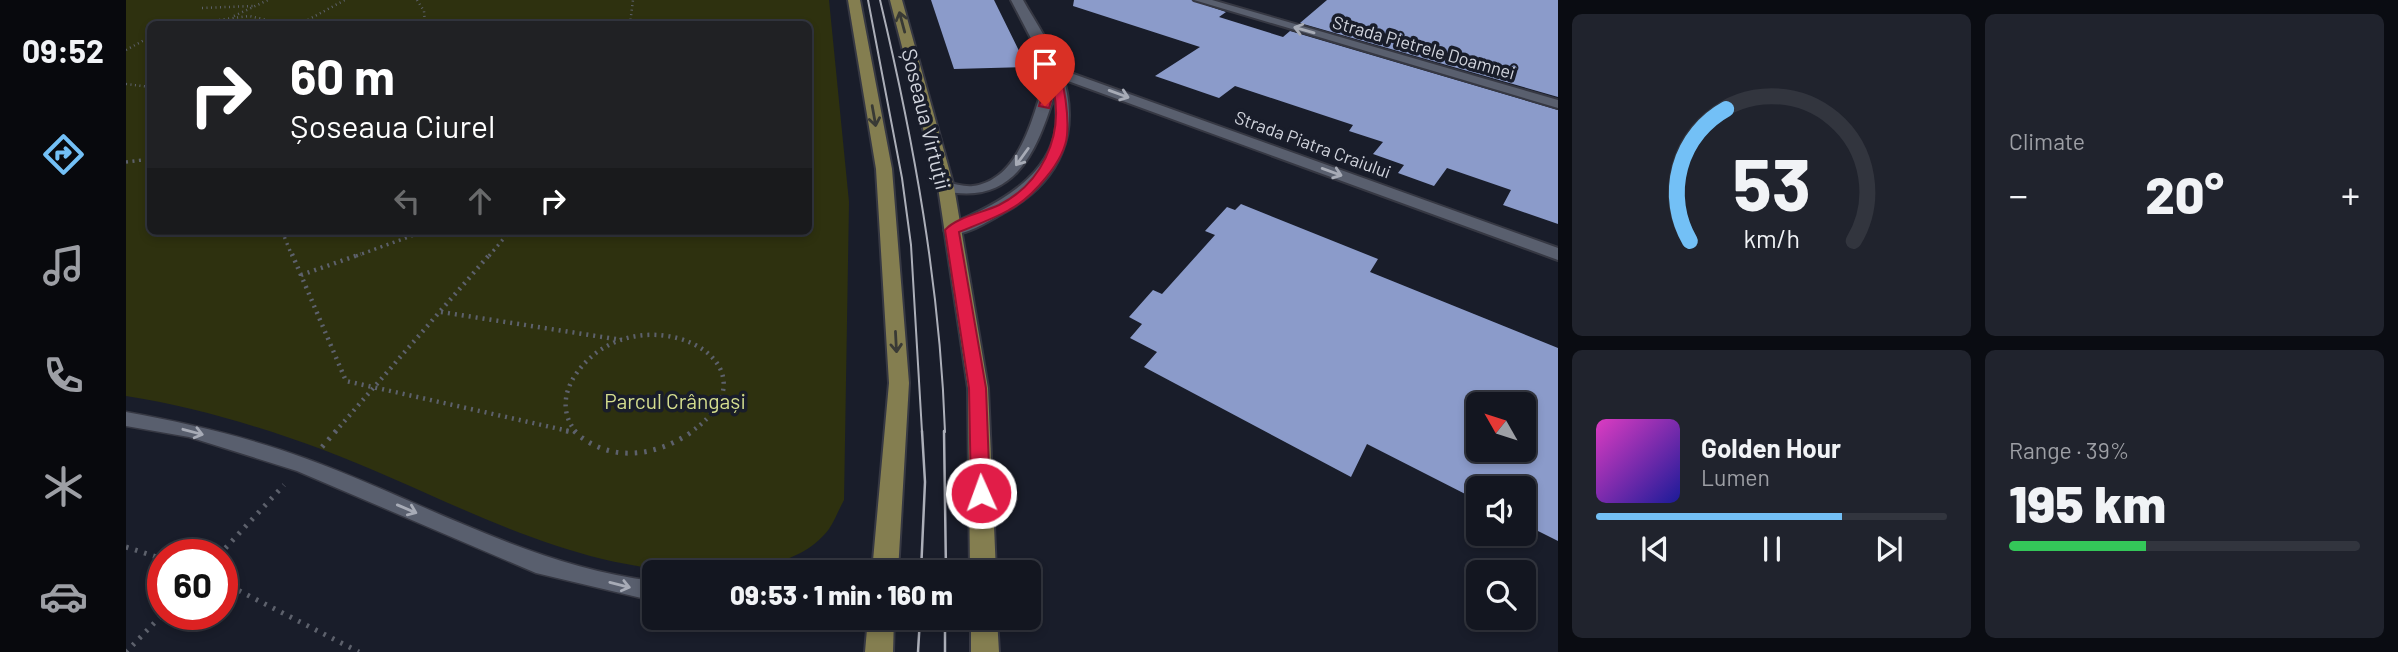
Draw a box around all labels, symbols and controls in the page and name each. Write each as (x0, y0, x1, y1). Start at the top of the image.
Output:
street label: Strada Pietrele Doamnei (1330, 10, 1518, 84)
one-way arrow (895, 11, 908, 33)
one-way arrow (1294, 23, 1316, 36)
text: 09:52 (22, 31, 104, 69)
pin (1015, 34, 1075, 106)
icon: arrive (1026, 45, 1064, 83)
text: 60 m (290, 46, 395, 105)
street label: Șoseaua Virtuții (897, 46, 957, 192)
icon: right (175, 49, 266, 140)
one-way arrow (1107, 89, 1129, 101)
one-way arrow (868, 104, 881, 126)
street label: Strada Piatra Craiului (1232, 105, 1394, 183)
text: Șoseaua Ciurel (290, 106, 495, 144)
text: Climate (2009, 127, 2085, 155)
icon: directions (39, 130, 88, 179)
text: 53 (1732, 138, 1811, 226)
one-way arrow (1014, 147, 1029, 165)
text: 20° (2145, 162, 2224, 224)
one-way arrow (1321, 167, 1343, 179)
text: − (2009, 171, 2028, 217)
text: + (2341, 171, 2360, 217)
icon: left (388, 182, 426, 220)
icon: ahead (461, 182, 499, 220)
icon: right (534, 182, 572, 220)
text: km/h (1743, 223, 1800, 253)
icon: music (39, 241, 88, 290)
one-way arrow (890, 330, 903, 352)
icon: phone (39, 351, 88, 400)
park label: Parcul Crângași (604, 388, 746, 413)
north arrow (1466, 392, 1536, 462)
map controls (1466, 392, 1536, 630)
one-way arrow (181, 426, 204, 439)
text: Golden Hour (1701, 432, 1841, 463)
text: Range · 39% (2009, 436, 2129, 464)
position arrow (944, 456, 1018, 530)
icon: climate (39, 462, 88, 511)
text: Lumen (1701, 463, 1770, 491)
text: 195 km (2009, 471, 2166, 533)
button: sound (1466, 476, 1536, 546)
one-way arrow (395, 503, 417, 516)
icon: previous (1636, 530, 1674, 568)
icon: pause (1753, 530, 1791, 568)
icon: next (1870, 530, 1908, 568)
speed limit sign: 60 (147, 539, 238, 630)
button: search (1466, 560, 1536, 630)
icon: car (39, 572, 88, 621)
one-way arrow (609, 579, 631, 592)
text: 09:53 · 1 min · 160 m (730, 579, 953, 610)

